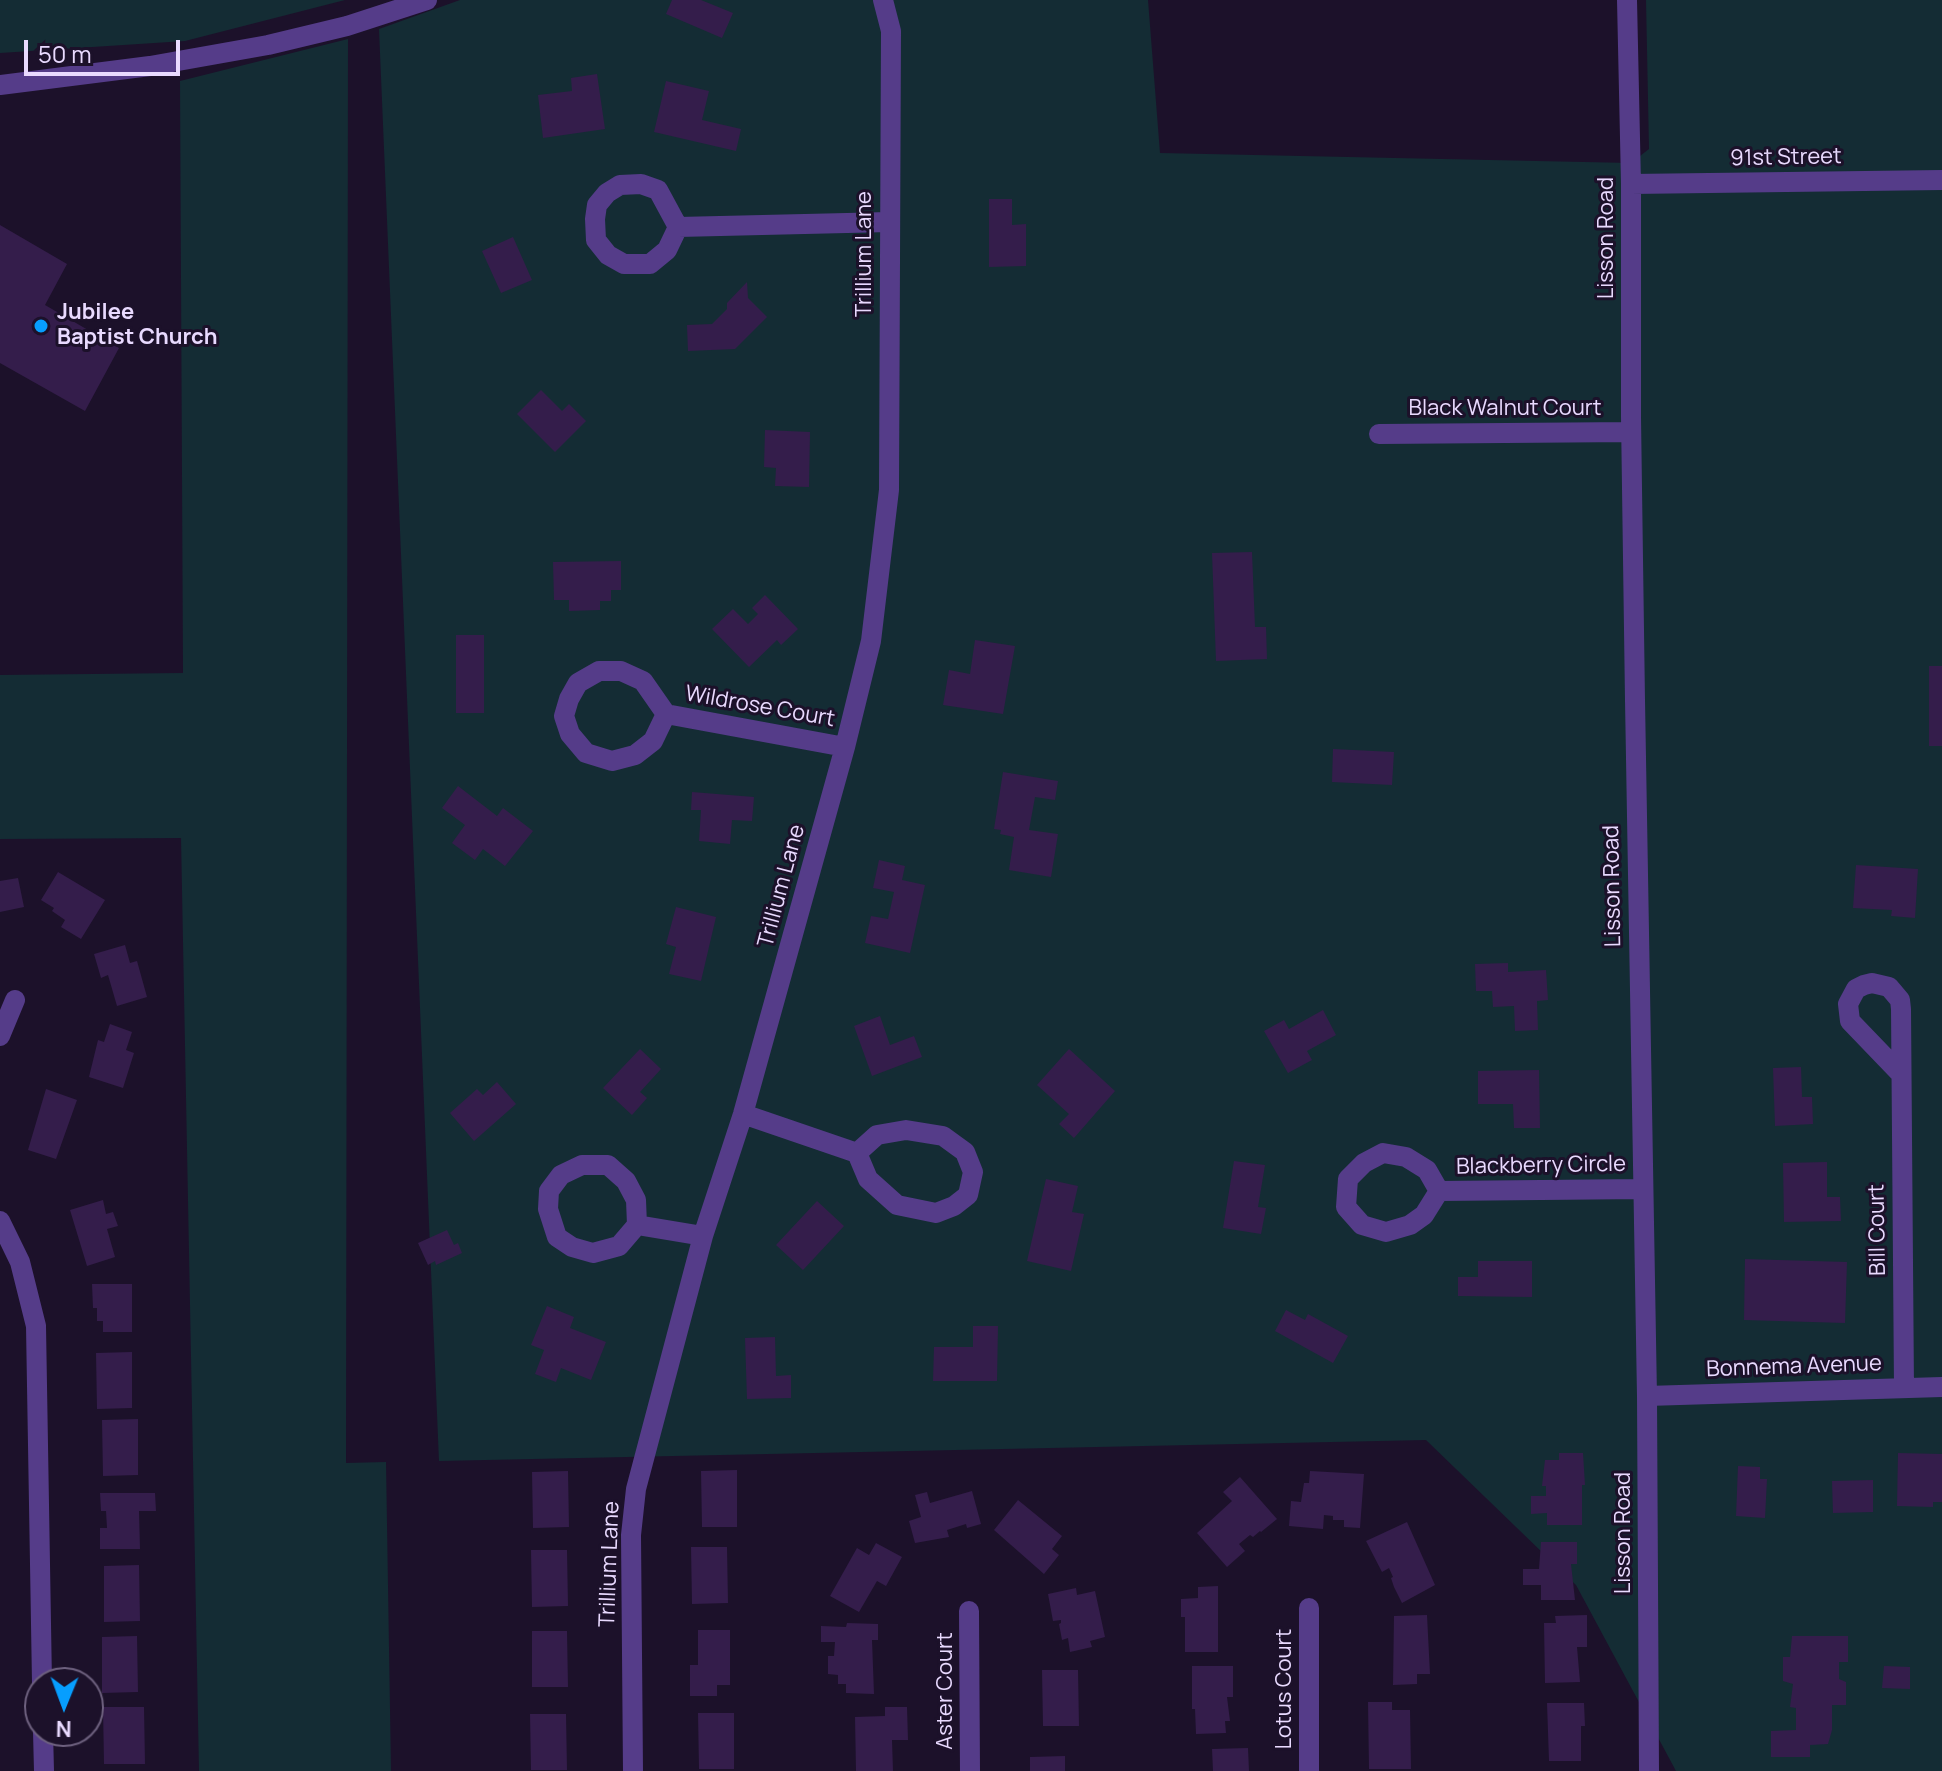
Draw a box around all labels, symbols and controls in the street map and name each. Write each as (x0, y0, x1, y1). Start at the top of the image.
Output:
scale bar (28, 24, 184, 74)
text: 50 m (38, 37, 92, 70)
street label: 91st Street (1730, 144, 1842, 172)
street label: Lisson Road (1594, 177, 1620, 299)
street label: Trillium Lane (852, 191, 878, 317)
place label: Jubilee Baptist Church (57, 300, 217, 352)
marker: Jubilee Baptist Church (32, 317, 50, 335)
street label: Black Walnut Court (1408, 396, 1602, 422)
street label: Wildrose Court (683, 681, 837, 733)
street label: Trillium Lane (753, 822, 811, 950)
street label: Lisson Road (1599, 825, 1627, 947)
street label: Blackberry Circle (1456, 1151, 1626, 1181)
street label: Bill Court (1864, 1184, 1892, 1276)
street label: Bonnema Avenue (1706, 1351, 1882, 1383)
street label: Lisson Road (1611, 1472, 1637, 1594)
street label: Trillium Lane (595, 1501, 625, 1627)
street label: Lotus Court (1272, 1629, 1298, 1749)
street label: Aster Court (933, 1632, 959, 1750)
north arrow (24, 1667, 104, 1747)
text: N (55, 1714, 72, 1744)

